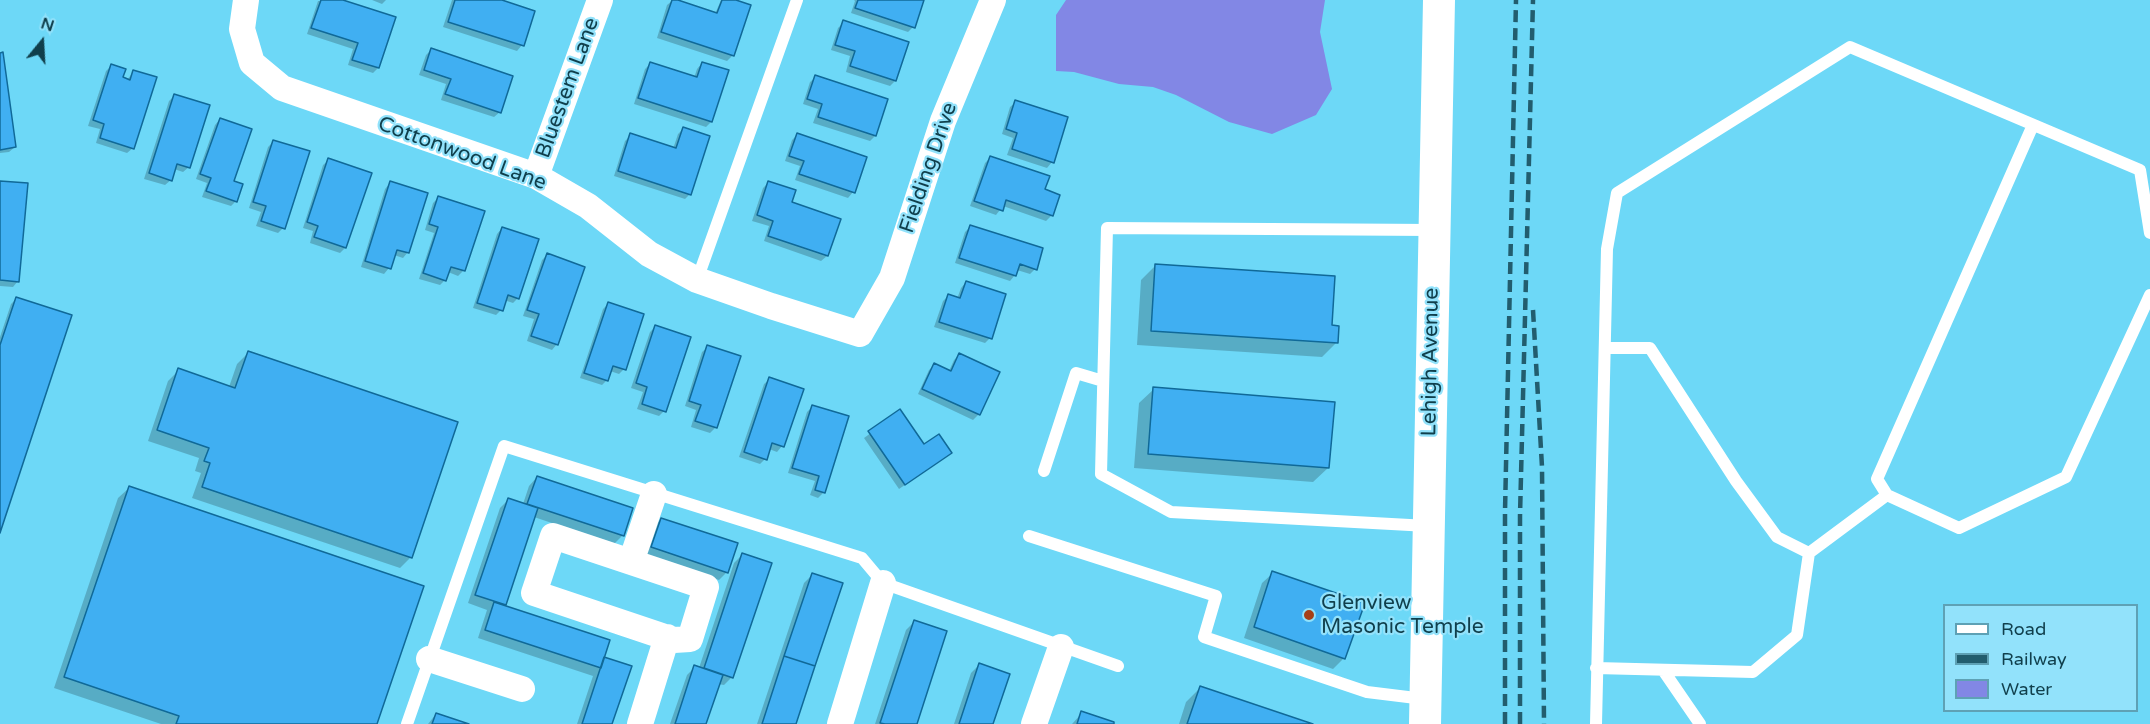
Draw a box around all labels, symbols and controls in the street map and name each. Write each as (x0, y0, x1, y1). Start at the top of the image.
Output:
north arrow (12, 12, 72, 72)
text: N (38, 13, 57, 36)
street label: Bluestem Lane (531, 14, 605, 162)
street label: Fielding Drive (895, 99, 963, 237)
street label: Cottonwood Lane (374, 112, 550, 196)
street label: Lehigh Avenue (1417, 287, 1445, 437)
place label: Glenview Masonic Temple (1321, 590, 1484, 640)
legend (1943, 604, 2138, 712)
marker: Glenview Masonic Temple (1302, 608, 1316, 622)
text: Road (2001, 618, 2046, 640)
text: Railway (2001, 648, 2067, 670)
text: Water (2001, 678, 2052, 700)

